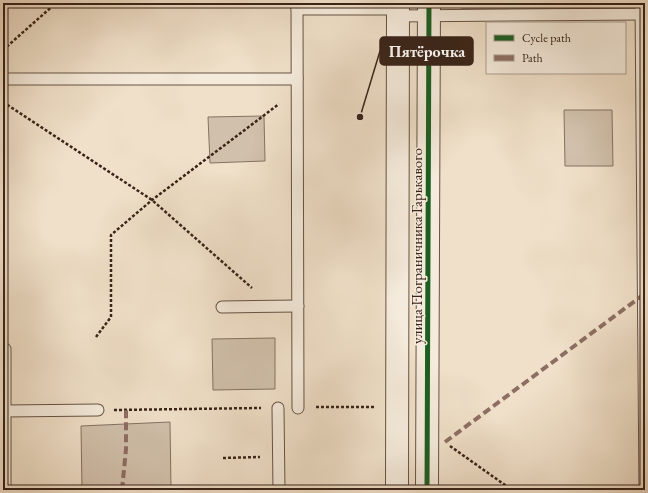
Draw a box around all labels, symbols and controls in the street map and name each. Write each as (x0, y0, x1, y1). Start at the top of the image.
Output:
legend (486, 22, 626, 74)
text: Cycle path (522, 30, 571, 46)
callout: Пятёрочка (380, 37, 473, 65)
text: Пятёрочка (389, 41, 466, 62)
text: Path (522, 50, 543, 66)
street label: улица Пограничника Гарькавого (407, 148, 426, 344)

